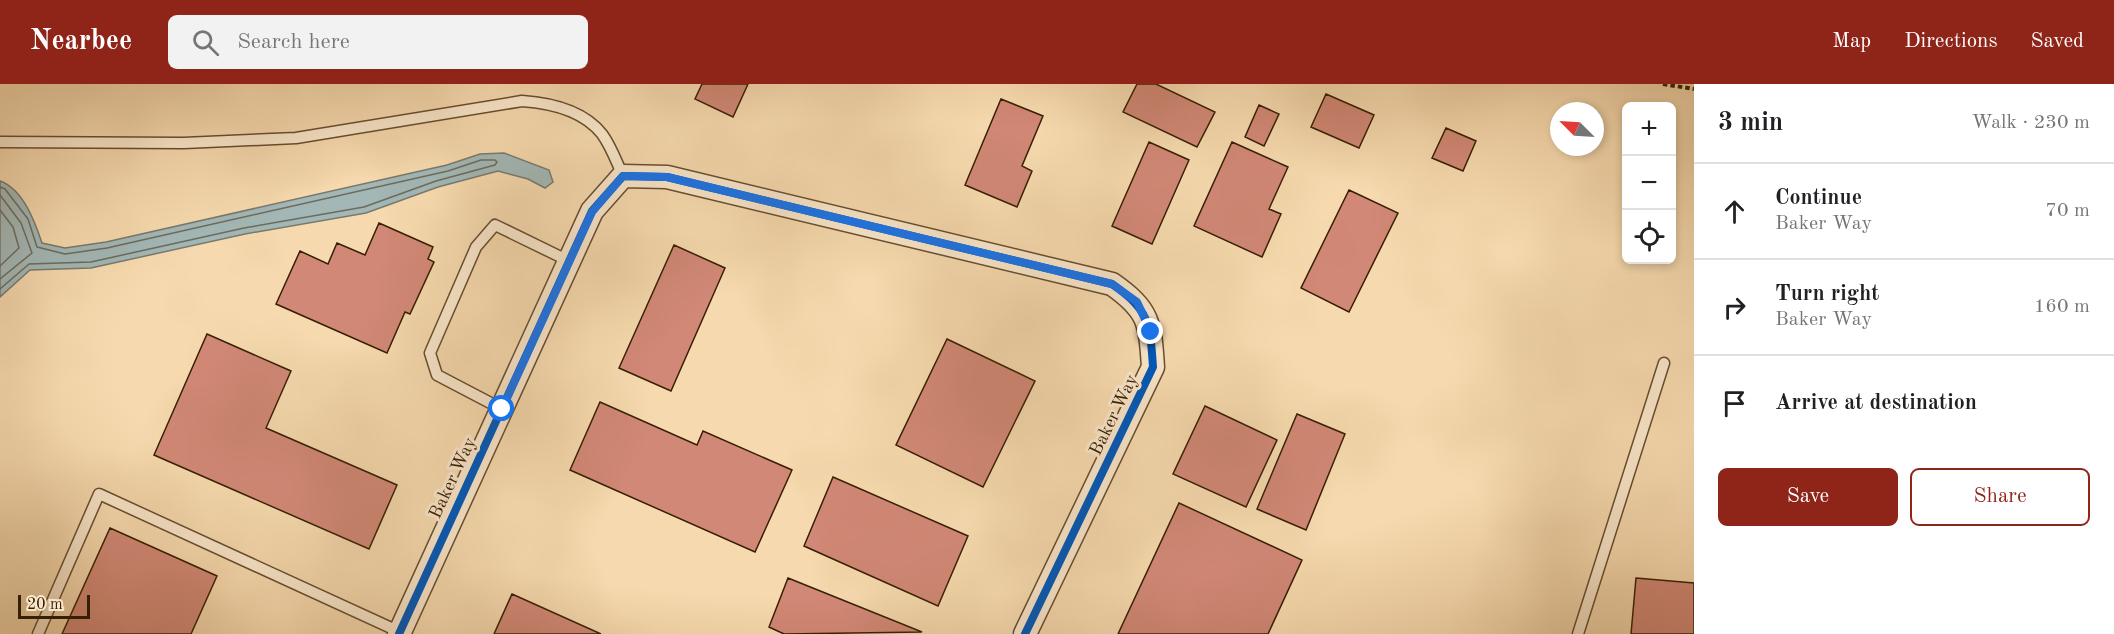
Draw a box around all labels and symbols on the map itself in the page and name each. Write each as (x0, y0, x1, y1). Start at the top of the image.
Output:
north arrow (1550, 102, 1604, 156)
route end (1137, 318, 1163, 344)
street label: Baker Way (1087, 371, 1141, 458)
route start (488, 395, 514, 421)
street label: Baker Way (426, 434, 480, 521)
scale bar (18, 592, 90, 620)

